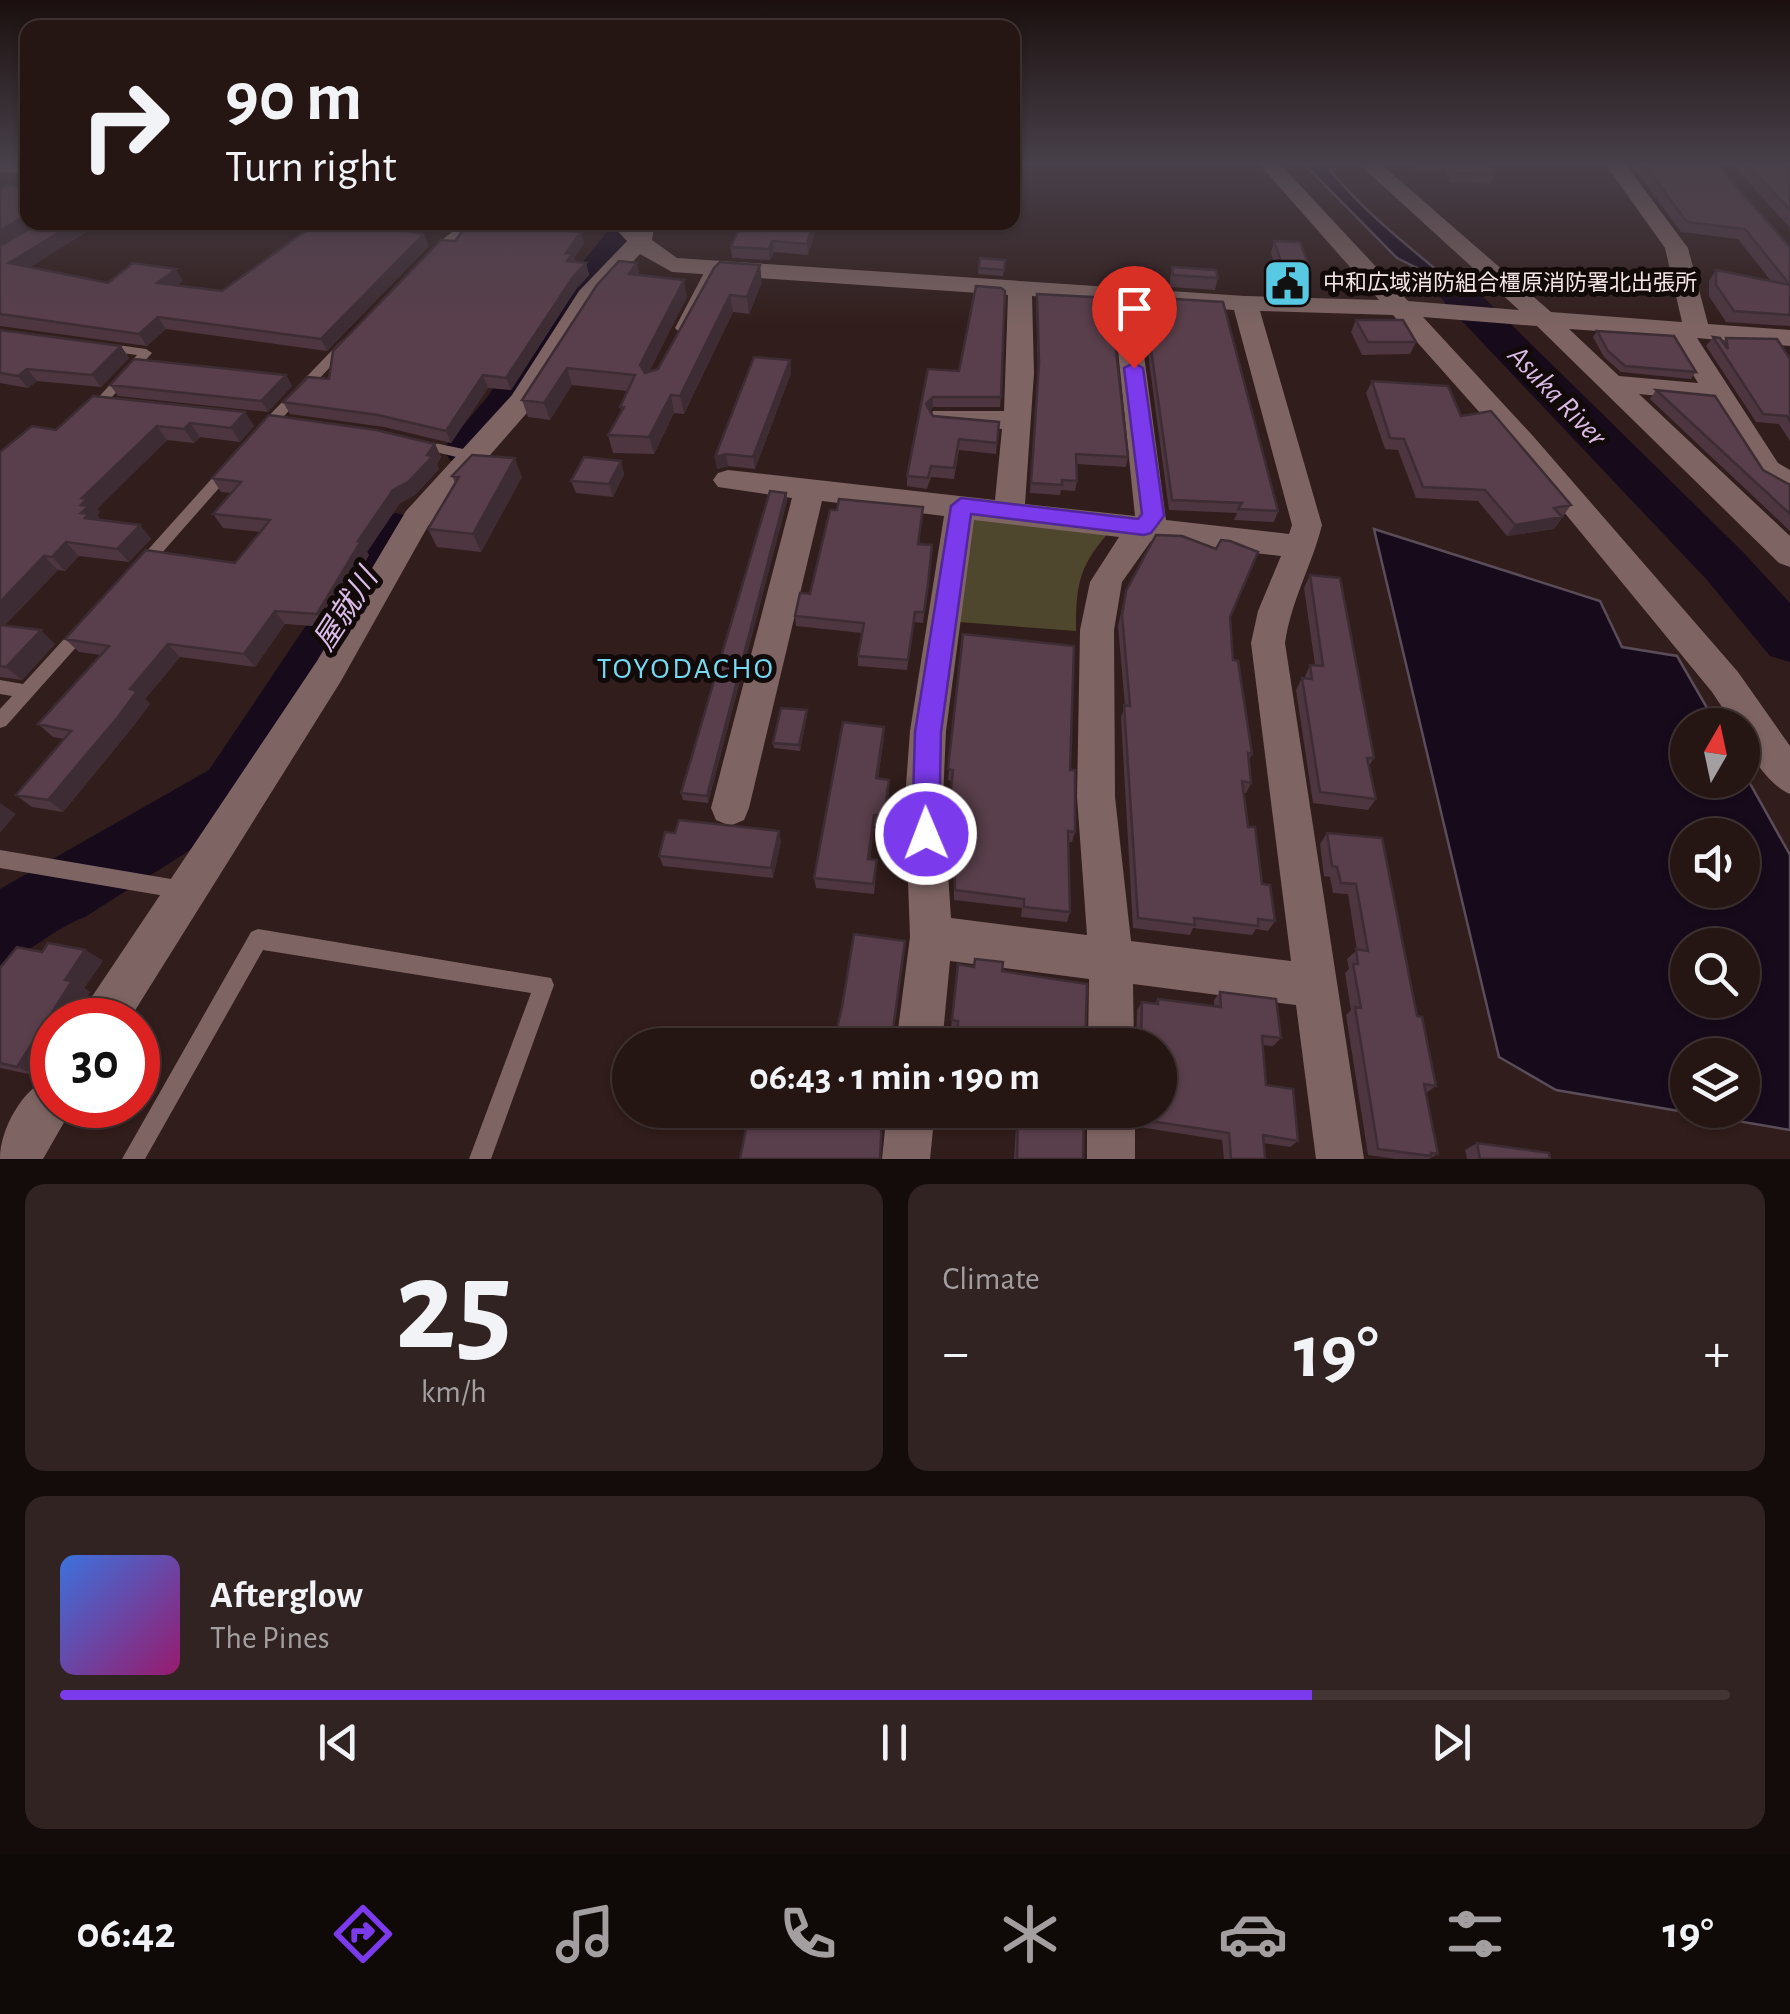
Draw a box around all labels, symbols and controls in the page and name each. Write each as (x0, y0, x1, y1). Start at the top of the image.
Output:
icon: right (60, 60, 190, 190)
text: 90 m (225, 63, 362, 133)
text: Turn right (225, 145, 397, 190)
public building icon: 中和広域消防組合橿原消防署北出張所 (1262, 257, 1314, 309)
pin (1092, 266, 1177, 369)
place label: 中和広域消防組合橿原消防署北出張所 (1323, 271, 1697, 294)
icon: arrive (1107, 281, 1162, 336)
water label: Asuka River (1502, 339, 1613, 453)
water label: 屋就川 (307, 560, 385, 656)
district label: TOYODACHO (597, 654, 775, 684)
north arrow (1670, 708, 1760, 798)
map controls (1670, 708, 1760, 1128)
position arrow (874, 782, 978, 886)
button: sound (1670, 818, 1760, 908)
button: search (1670, 928, 1760, 1018)
speed limit sign: 30 (30, 998, 160, 1128)
button: layers (1670, 1038, 1760, 1128)
text: 06:43 · 1 min · 190 m (749, 1059, 1040, 1097)
text: 25 (395, 1243, 512, 1373)
text: Climate (943, 1263, 1040, 1295)
text: 19° (1294, 1316, 1379, 1391)
text: − (943, 1326, 969, 1381)
text: + (1704, 1326, 1730, 1381)
text: km/h (421, 1376, 487, 1408)
text: Afterglow (210, 1577, 363, 1615)
text: The Pines (210, 1622, 330, 1654)
icon: previous (311, 1715, 366, 1770)
icon: pause (867, 1715, 922, 1770)
icon: next (1424, 1715, 1479, 1770)
icon: directions (328, 1899, 398, 1969)
icon: music (550, 1899, 620, 1969)
icon: phone (773, 1899, 843, 1969)
icon: climate (995, 1899, 1065, 1969)
icon: car (1218, 1899, 1288, 1969)
icon: filters (1440, 1899, 1510, 1969)
text: 06:42 (76, 1911, 176, 1956)
text: 19° (1663, 1911, 1714, 1956)

